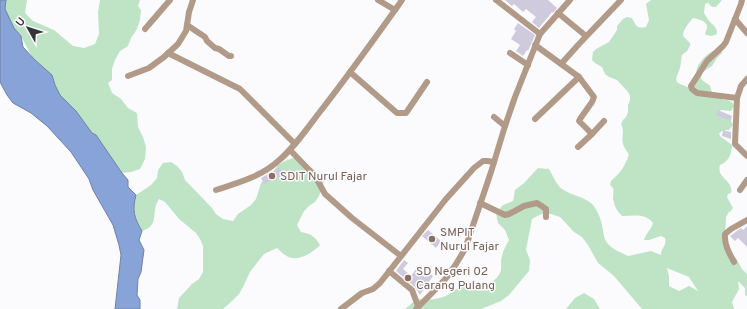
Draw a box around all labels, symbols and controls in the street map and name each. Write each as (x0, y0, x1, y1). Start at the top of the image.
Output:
north arrow (8, 8, 48, 48)
text: U (13, 15, 29, 30)
place label: SDIT Nurul Fajar (280, 169, 368, 185)
marker: SDIT Nurul Fajar (267, 171, 277, 181)
place label: SMPIT Nurul Fajar (440, 225, 500, 255)
marker: SMPIT Nurul Fajar (427, 234, 437, 244)
place label: SD Negeri 02 Carang Pulang (416, 264, 495, 294)
marker: SD Negeri 02 Carang Pulang (403, 273, 413, 283)

